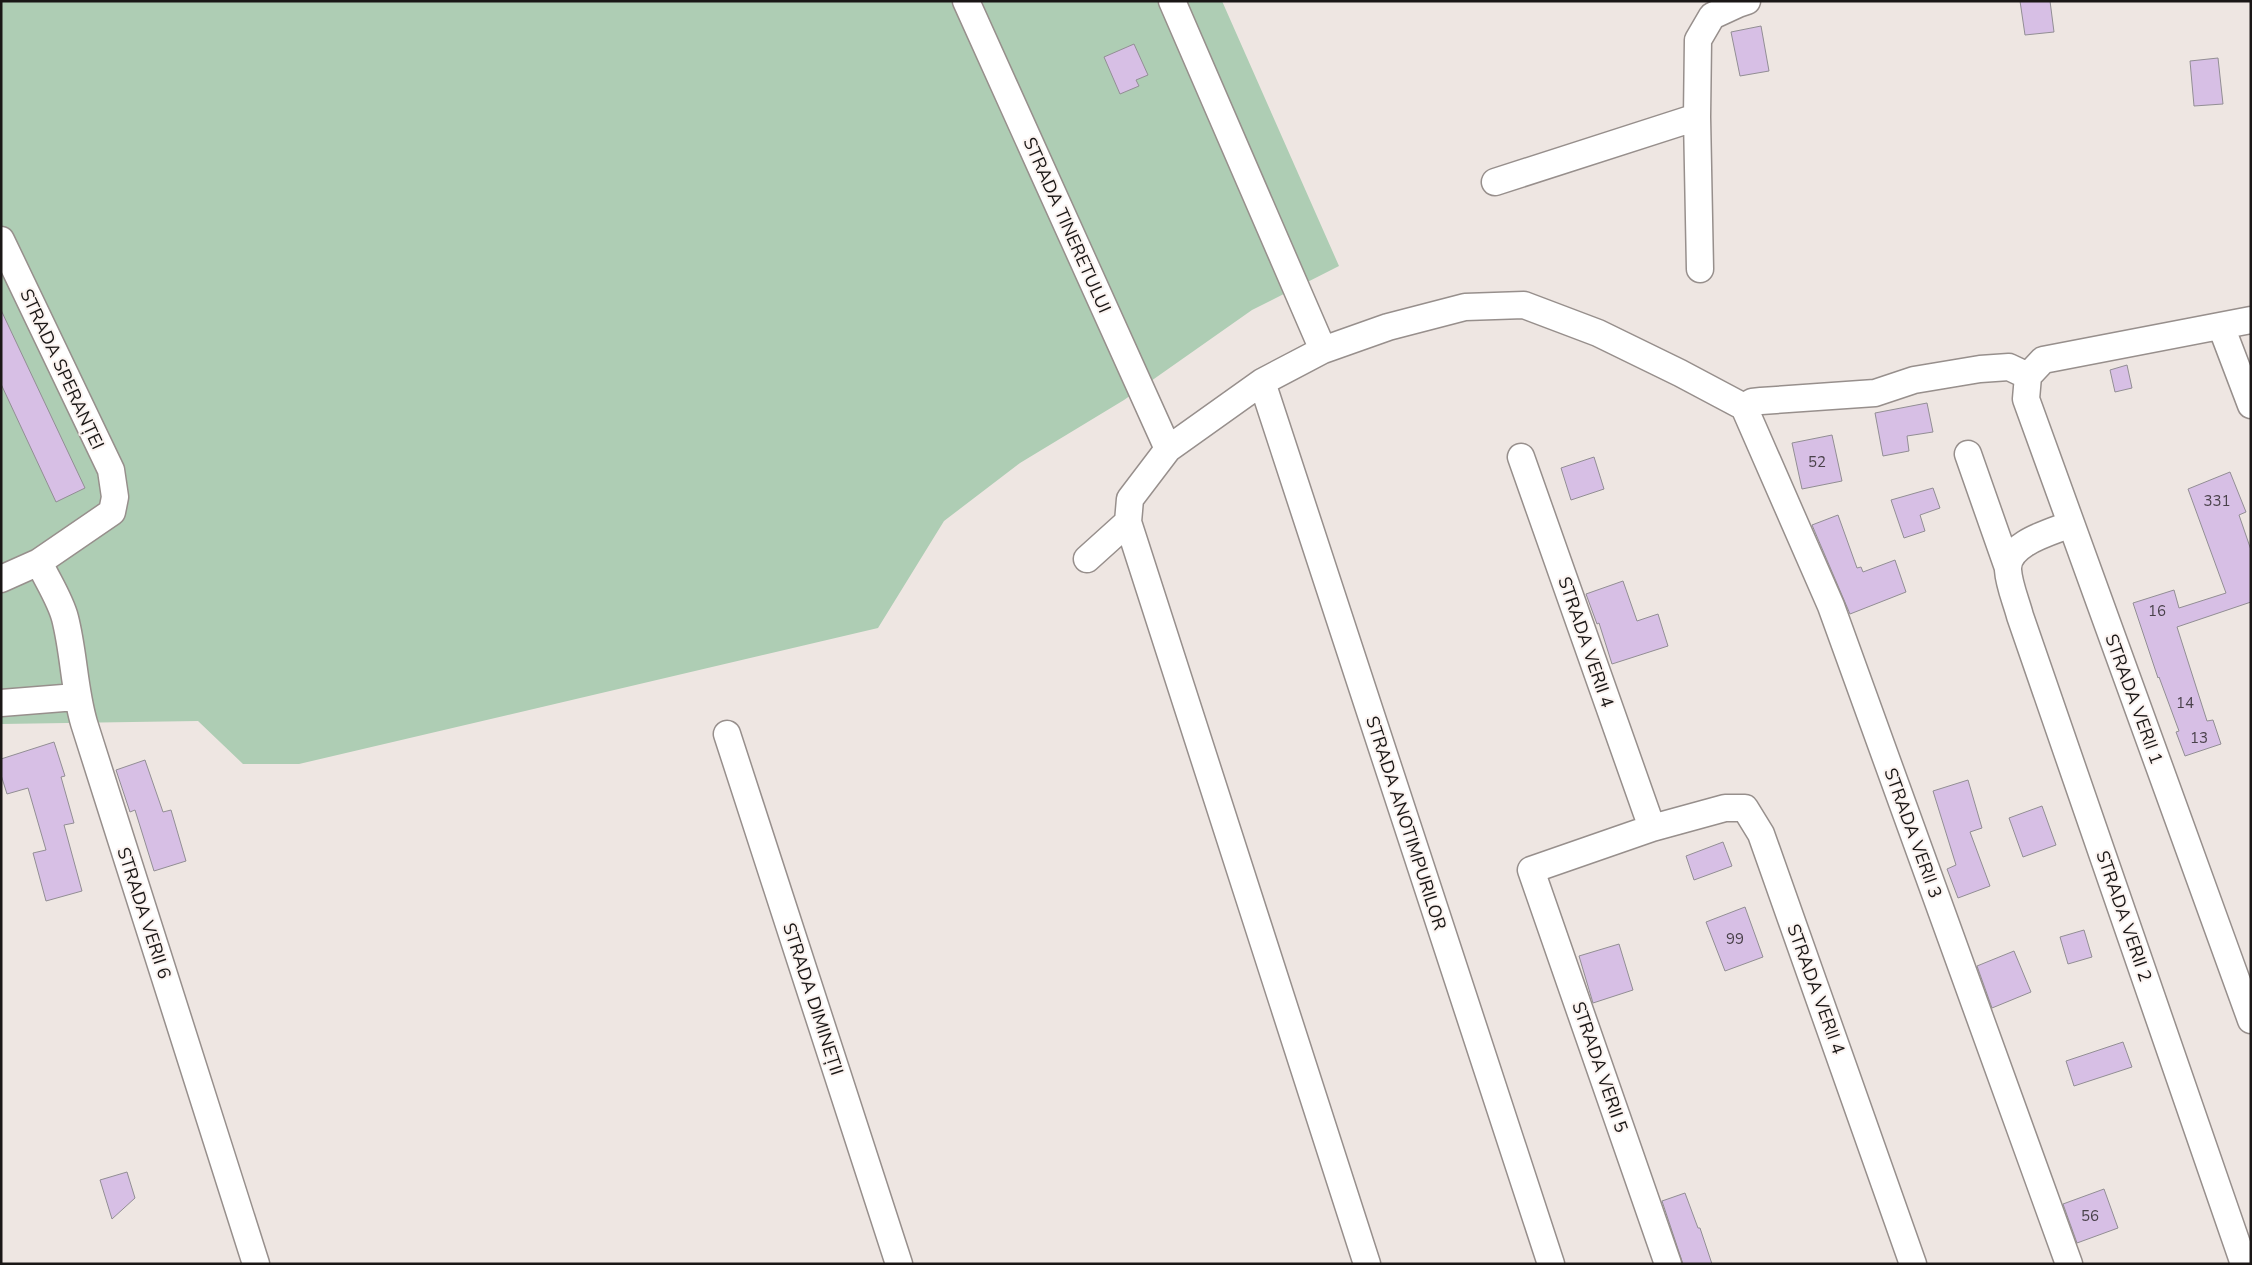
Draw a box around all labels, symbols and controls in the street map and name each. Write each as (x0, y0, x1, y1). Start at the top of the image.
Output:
street label: STRADA TINERETULUI (1017, 133, 1117, 317)
street label: STRADA SPERANȚEI (14, 285, 110, 453)
house number: 52 (1808, 452, 1826, 472)
house number: 331 (2203, 491, 2231, 511)
street label: STRADA VERII 4 (1552, 573, 1620, 711)
house number: 16 (2148, 601, 2166, 621)
street label: STRADA VERII 1 (2099, 630, 2169, 768)
house number: 14 (2176, 693, 2194, 713)
street label: STRADA ANOTIMPURILOR (1360, 713, 1452, 933)
house number: 13 (2190, 728, 2208, 748)
street label: STRADA VERII 3 (1878, 764, 1948, 902)
street label: STRADA VERII 6 (111, 844, 177, 982)
street label: STRADA VERII 2 (2090, 847, 2158, 985)
street label: STRADA DIMINEȚII (777, 920, 849, 1078)
street label: STRADA VERII 4 (1781, 920, 1851, 1058)
house number: 99 (1726, 929, 1744, 949)
street label: STRADA VERII 5 (1566, 998, 1634, 1136)
house number: 56 (2081, 1206, 2099, 1226)

